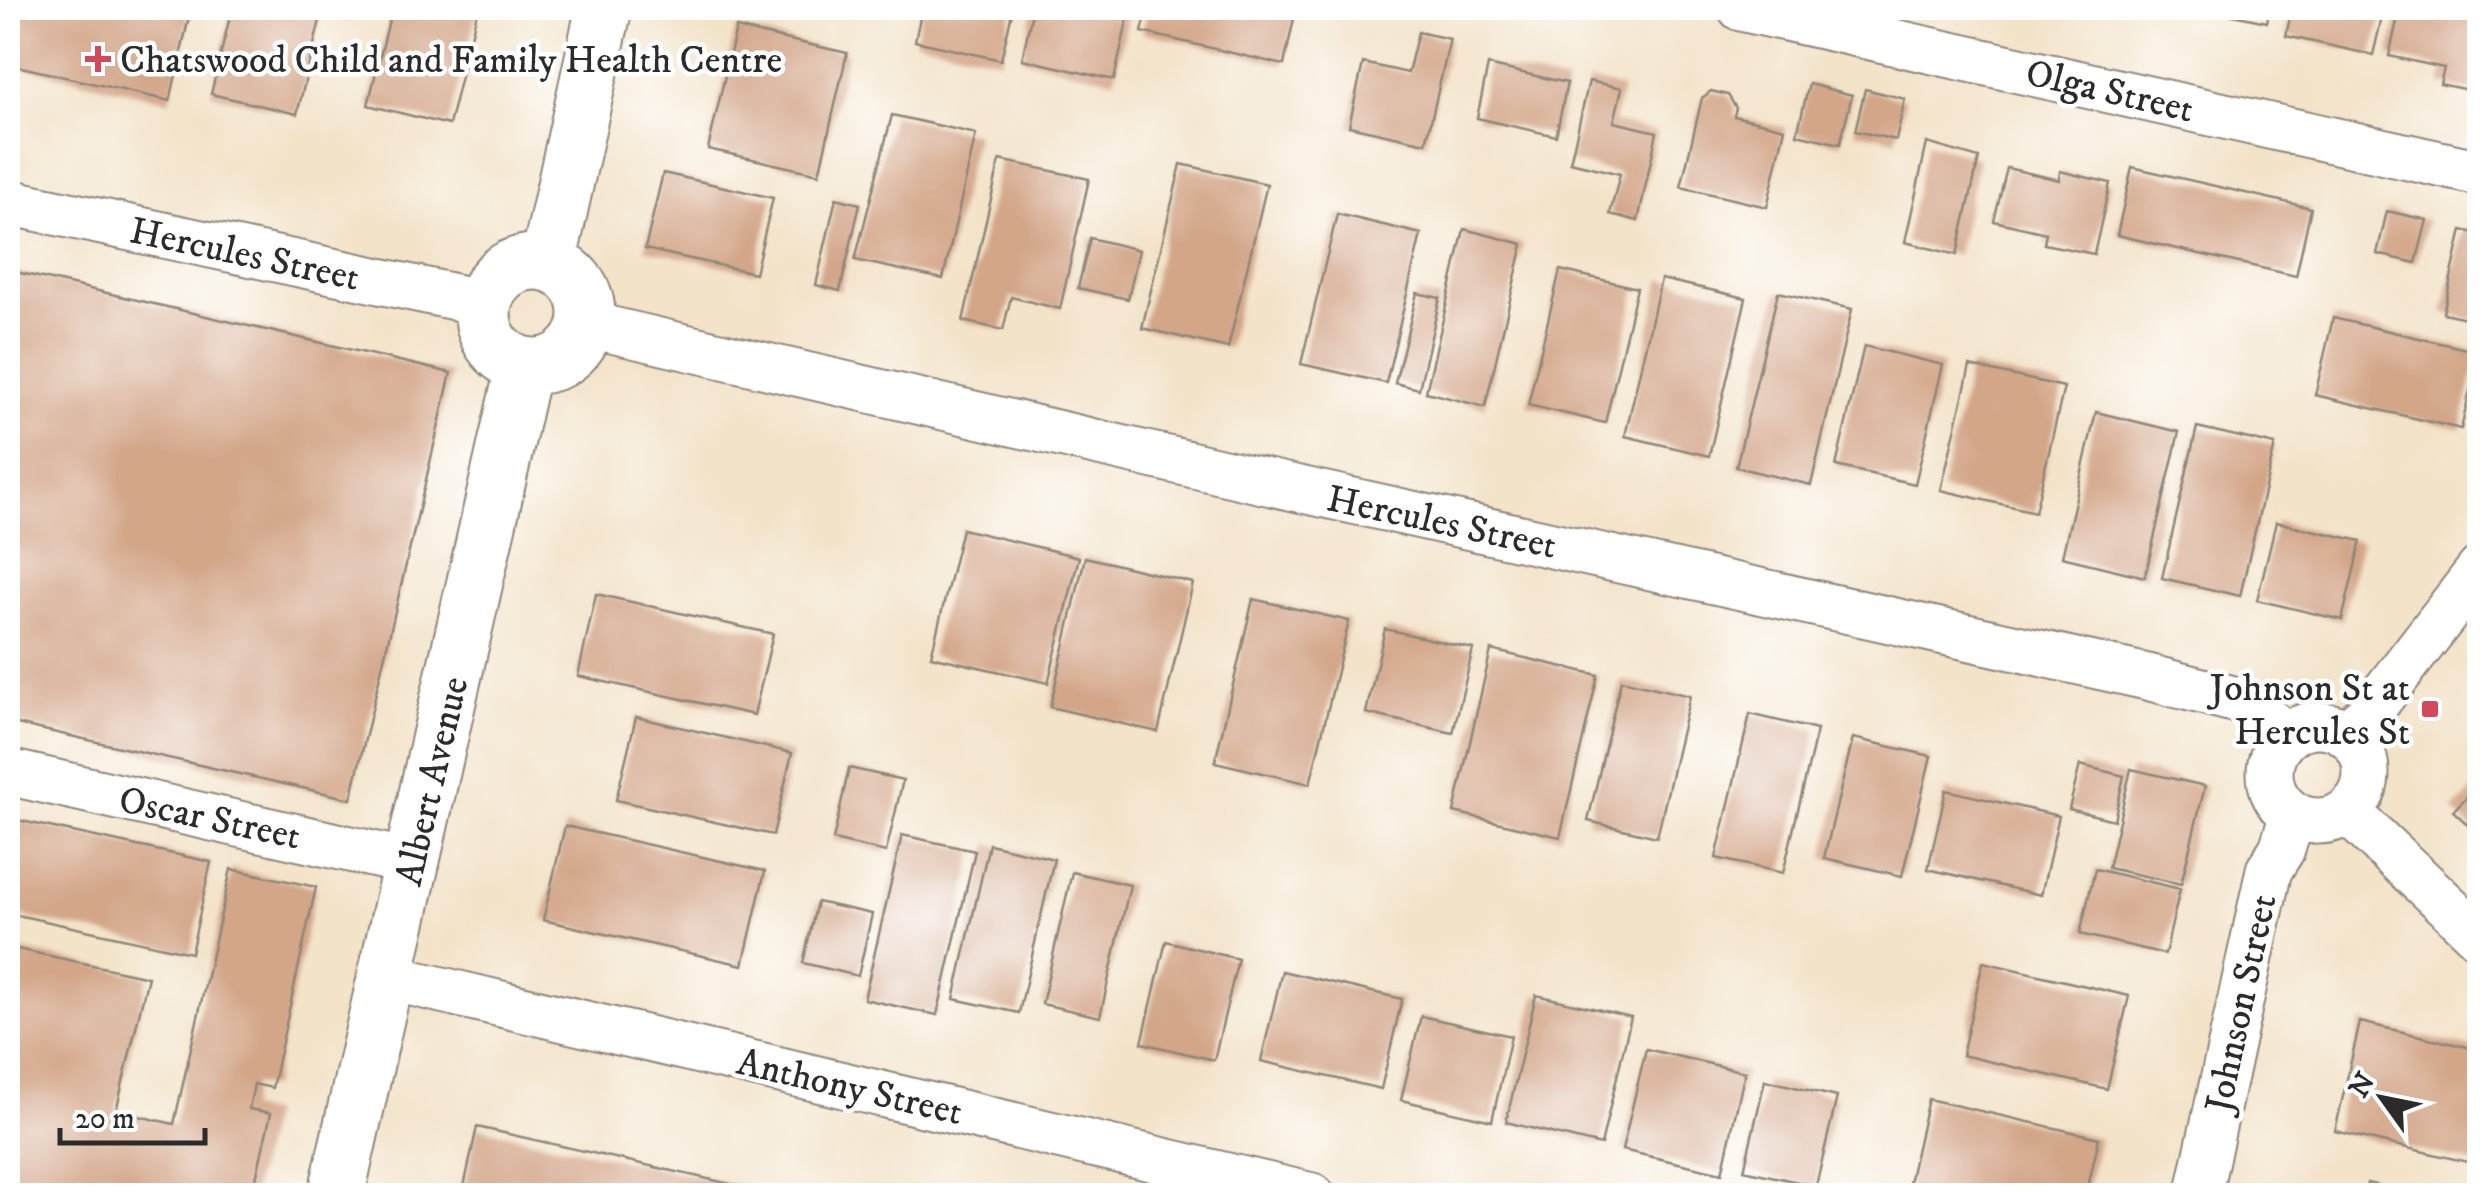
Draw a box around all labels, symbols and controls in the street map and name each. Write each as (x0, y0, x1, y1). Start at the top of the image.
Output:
place label: Chatswood Child and Family Health Centre (120, 37, 782, 85)
marker: Chatswood Child and Family Health Centre (85, 46, 111, 72)
street label: Olga Street (2021, 49, 2198, 135)
street label: Hercules Street (125, 207, 364, 303)
street label: Hercules Street (1322, 475, 1561, 571)
place label: Johnson St at Hercules St (2207, 665, 2410, 757)
street label: Albert Avenue (386, 672, 480, 891)
marker: Johnson St at Hercules St (2419, 698, 2441, 720)
street label: Oscar Street (114, 776, 305, 862)
street label: Johnson Street (2195, 890, 2288, 1120)
street label: Anthony Street (732, 1039, 967, 1137)
north arrow (2332, 1048, 2432, 1148)
text: N (2341, 1066, 2383, 1104)
scale bar (60, 1083, 205, 1145)
text: 20 m (75, 1101, 135, 1138)

